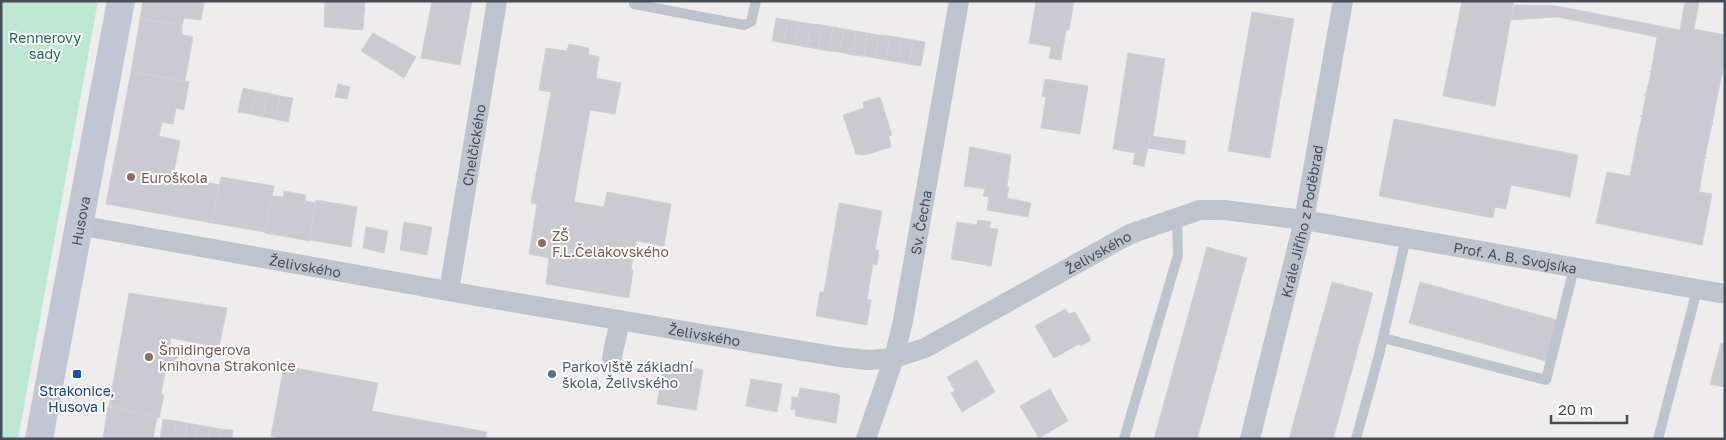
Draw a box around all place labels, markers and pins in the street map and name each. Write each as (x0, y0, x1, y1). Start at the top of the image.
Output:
place label: Euroškola (141, 169, 208, 186)
marker: Euroškola (125, 171, 137, 183)
place label: ZŠ F.L.Čelakovského (552, 227, 669, 260)
marker: ZŠ F.L.Čelakovského (536, 237, 548, 249)
place label: Šmidingerova knihovna Strakonice (159, 341, 296, 374)
marker: Šmidingerova knihovna Strakonice (143, 351, 155, 363)
place label: Parkoviště základní škola, Želivského (562, 358, 694, 391)
marker: Strakonice, Husova I (71, 368, 83, 380)
marker: Parkoviště základní škola, Želivského (546, 368, 558, 380)
place label: Strakonice, Husova I (39, 382, 115, 415)

